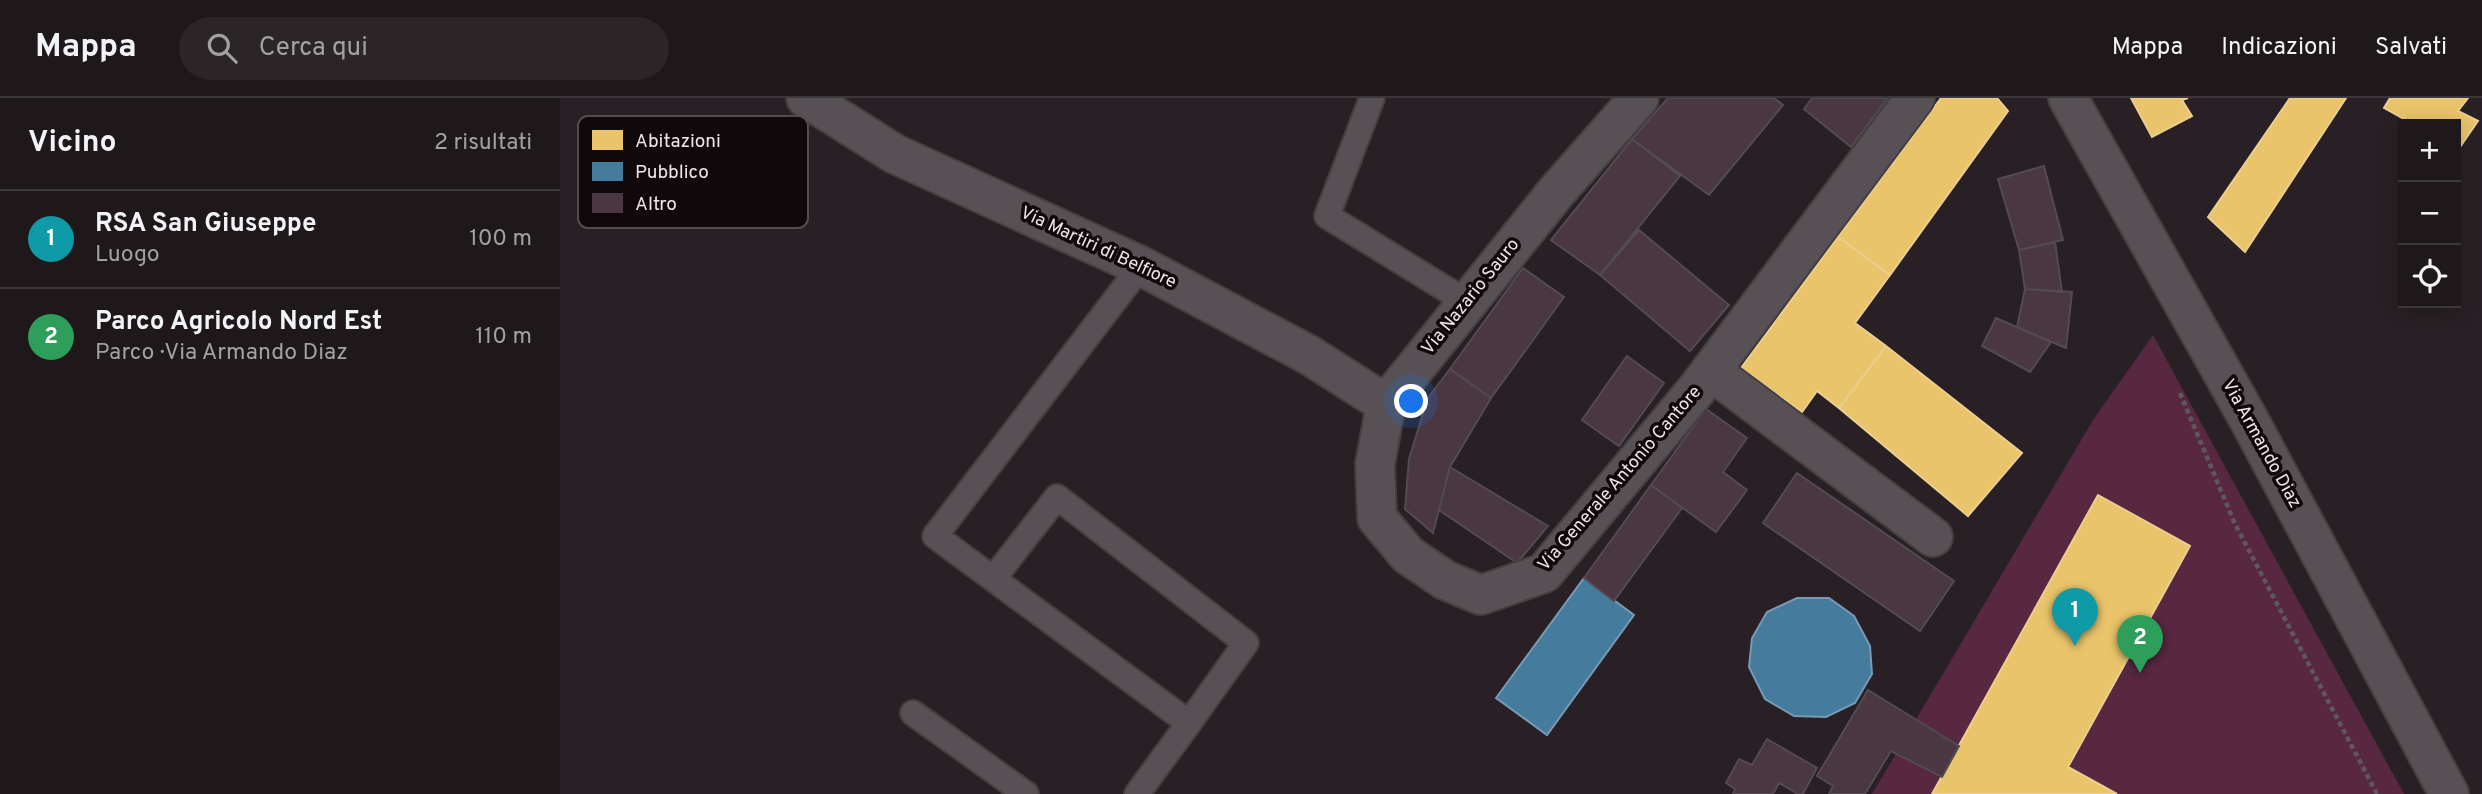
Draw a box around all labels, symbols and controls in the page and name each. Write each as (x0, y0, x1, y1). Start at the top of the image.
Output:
search box (179, 17, 669, 80)
text: Mappa (35, 27, 137, 69)
icon: search (203, 29, 241, 67)
text: Cerca qui (259, 32, 368, 65)
text: Mappa (2112, 33, 2183, 63)
text: Indicazioni (2221, 33, 2337, 63)
text: Salvati (2375, 33, 2447, 63)
legend (578, 116, 808, 228)
map controls (2398, 119, 2461, 308)
button: + (2398, 119, 2461, 182)
text: Vicino (28, 125, 117, 162)
text: 2 risultati (434, 129, 532, 158)
text: Abitazioni (635, 130, 721, 154)
text: Pubblico (635, 161, 709, 185)
button: − (2398, 182, 2461, 245)
text: Altro (635, 193, 677, 217)
street label: Via Martiri di Belfiore (1016, 202, 1180, 294)
text: RSA San Giuseppe (95, 208, 316, 241)
text: 1 (46, 225, 56, 254)
text: 100 m (469, 225, 532, 254)
street label: Via Nazario Sauro (1417, 234, 1525, 360)
text: Luogo (95, 241, 160, 270)
button: locate (2398, 245, 2461, 308)
text: Parco Agricolo Nord Est (95, 306, 382, 339)
text: 2 (44, 323, 58, 352)
text: 110 m (475, 323, 532, 352)
text: Parco · Via Armando Diaz (95, 339, 348, 368)
street label: Via Armando Diaz (2216, 376, 2306, 512)
street label: Via Generale Antonio Cantore (1533, 382, 1707, 576)
your location (1394, 384, 1428, 418)
pin: 1 (2052, 588, 2098, 646)
pin: 2 (2117, 615, 2163, 673)

